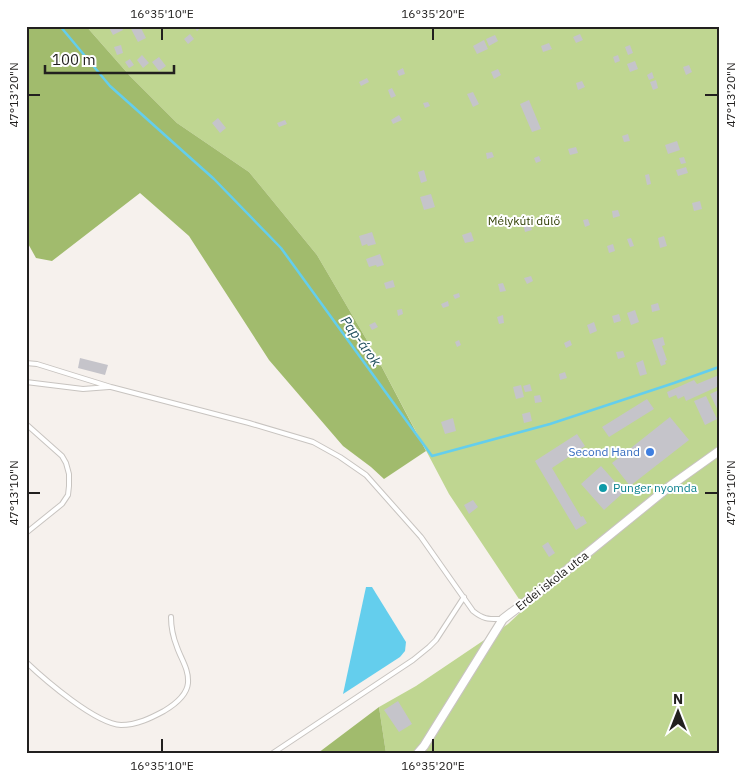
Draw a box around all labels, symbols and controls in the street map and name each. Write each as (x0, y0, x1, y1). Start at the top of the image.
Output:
text: 16°35'10"E (130, 6, 194, 21)
text: 16°35'20"E (401, 6, 465, 21)
scale bar (45, 42, 174, 74)
text: 100 m (52, 50, 96, 69)
text: 47°13'20"N (6, 62, 21, 128)
text: 47°13'20"N (723, 62, 738, 128)
park label: Mélykúti dűlő (488, 213, 560, 228)
water label: Pap-árok (337, 312, 386, 370)
place label: Second Hand (568, 444, 640, 459)
marker: Second Hand (644, 446, 656, 458)
text: 47°13'10"N (6, 460, 21, 526)
text: 47°13'10"N (723, 460, 738, 526)
place label: Punger nyomda (613, 480, 698, 495)
marker: Punger nyomda (597, 482, 609, 494)
street label: Erdei iskola utca (512, 547, 592, 614)
north arrow (652, 686, 702, 736)
text: N (673, 690, 683, 708)
text: 16°35'10"E (130, 758, 194, 773)
text: 16°35'20"E (401, 758, 465, 773)

